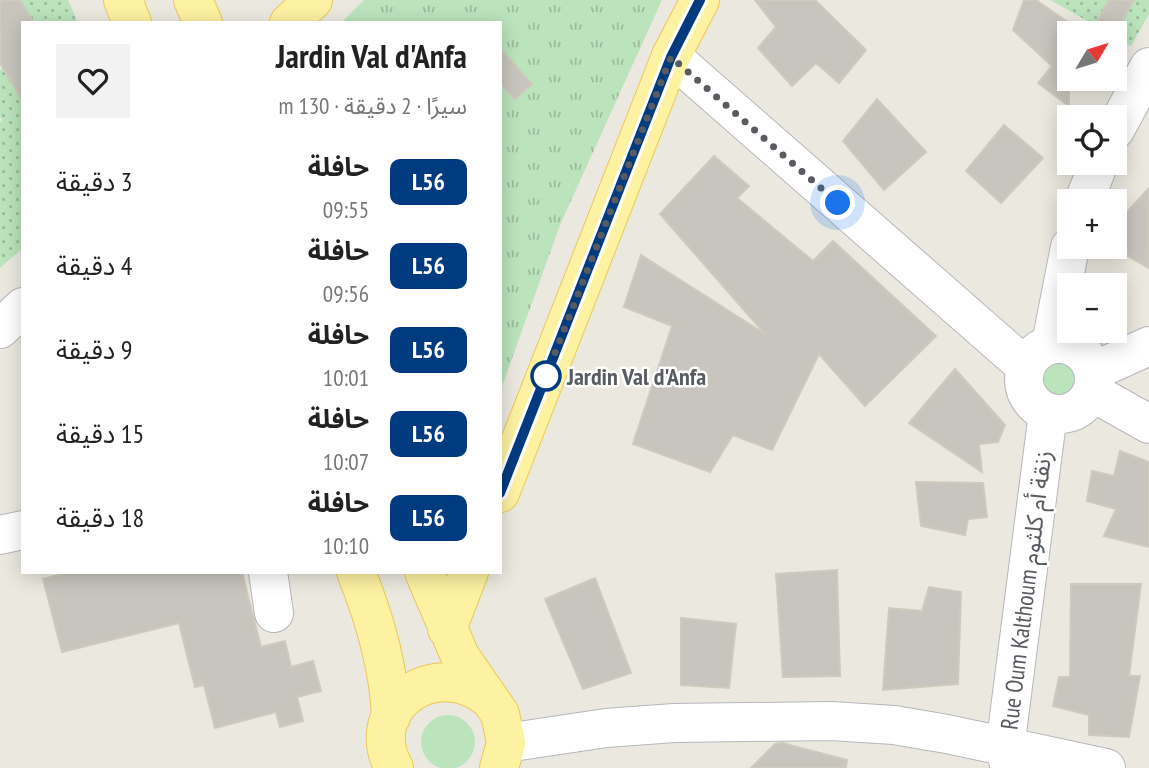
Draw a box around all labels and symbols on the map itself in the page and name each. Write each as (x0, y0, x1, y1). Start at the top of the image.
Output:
north arrow (1057, 21, 1127, 91)
your location (820, 185, 855, 220)
marker: Jardin Val d'Anfa (531, 361, 561, 391)
place label: Jardin Val d'Anfa (566, 361, 706, 392)
street label: Rue Oum Kalthoum زنقة أم كلثوم (993, 449, 1061, 732)

